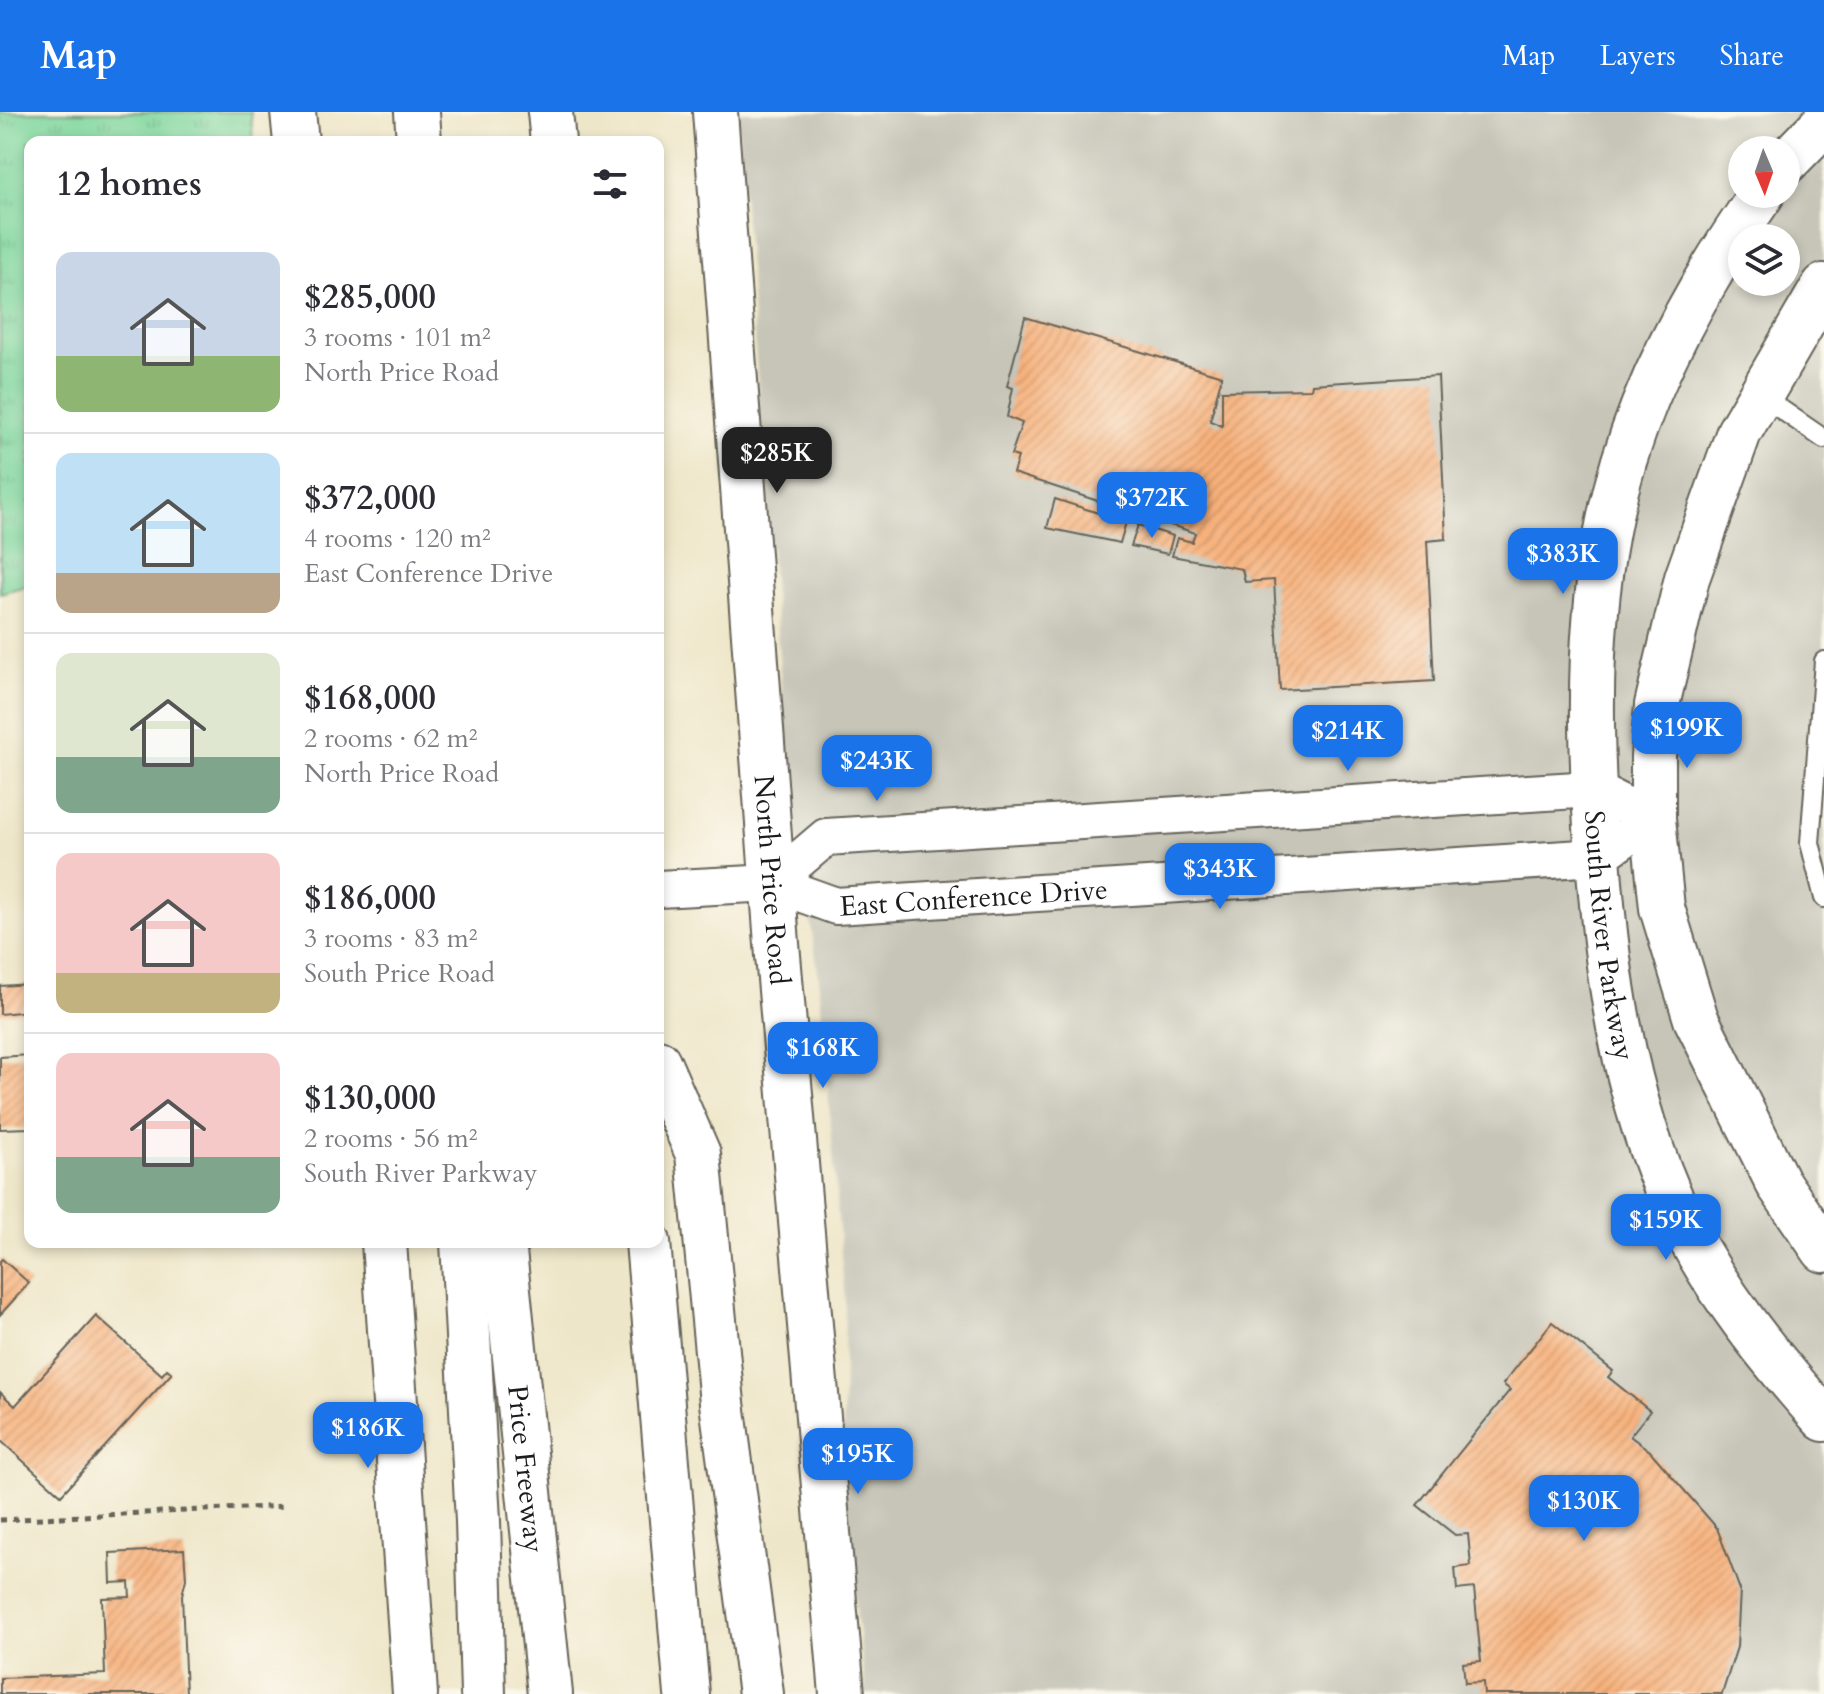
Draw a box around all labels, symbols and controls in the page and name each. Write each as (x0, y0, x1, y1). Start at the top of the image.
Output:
text: Map (40, 30, 117, 82)
text: Map (1502, 37, 1555, 75)
text: Layers (1599, 37, 1676, 75)
text: Share (1720, 37, 1784, 75)
north arrow (1728, 136, 1800, 208)
map controls (1728, 136, 1800, 296)
text: 12 homes (56, 161, 202, 207)
icon: filters (588, 162, 632, 206)
button: layers (1728, 224, 1800, 296)
text: $285,000 (304, 274, 436, 320)
icon: home (120, 284, 216, 380)
text: 3 rooms · 101 m² (304, 320, 491, 355)
text: North Price Road (304, 355, 499, 390)
pin: $285K (721, 427, 833, 495)
text: $285K (740, 435, 814, 470)
pin: $372K (1096, 472, 1208, 540)
text: $372,000 (304, 475, 436, 521)
text: $372K (1115, 480, 1189, 515)
icon: home (120, 485, 216, 581)
text: 4 rooms · 120 m² (304, 521, 491, 556)
pin: $383K (1507, 528, 1619, 596)
text: $383K (1526, 536, 1600, 571)
text: East Conference Drive (304, 556, 553, 591)
text: $168,000 (304, 675, 436, 721)
icon: home (120, 685, 216, 781)
pin: $199K (1631, 702, 1743, 770)
pin: $214K (1292, 705, 1404, 773)
text: $199K (1650, 710, 1724, 745)
text: $214K (1311, 713, 1385, 748)
text: 2 rooms · 62 m² (304, 721, 477, 756)
pin: $243K (821, 735, 933, 803)
text: $243K (840, 743, 914, 778)
text: North Price Road (304, 756, 499, 791)
street label: North Price Road (744, 774, 798, 986)
street label: South River Parkway (1575, 809, 1643, 1064)
pin: $343K (1164, 843, 1276, 911)
text: $343K (1183, 851, 1257, 886)
street label: East Conference Drive (838, 871, 1109, 926)
text: $186,000 (304, 875, 436, 921)
icon: home (120, 885, 216, 981)
text: 3 rooms · 83 m² (304, 921, 477, 956)
text: South Price Road (304, 956, 495, 991)
pin: $168K (767, 1022, 879, 1090)
text: $168K (786, 1030, 860, 1065)
text: $130,000 (304, 1075, 436, 1121)
icon: home (120, 1085, 216, 1181)
text: 2 rooms · 56 m² (304, 1121, 477, 1156)
text: South River Parkway (304, 1156, 537, 1191)
pin: $159K (1610, 1194, 1722, 1262)
text: $159K (1629, 1202, 1703, 1237)
street label: Price Freeway (498, 1383, 553, 1555)
pin: $186K (312, 1402, 424, 1470)
text: $186K (331, 1410, 405, 1445)
pin: $195K (802, 1428, 914, 1496)
text: $195K (821, 1436, 895, 1471)
pin: $130K (1528, 1475, 1640, 1543)
text: $130K (1547, 1483, 1621, 1518)

